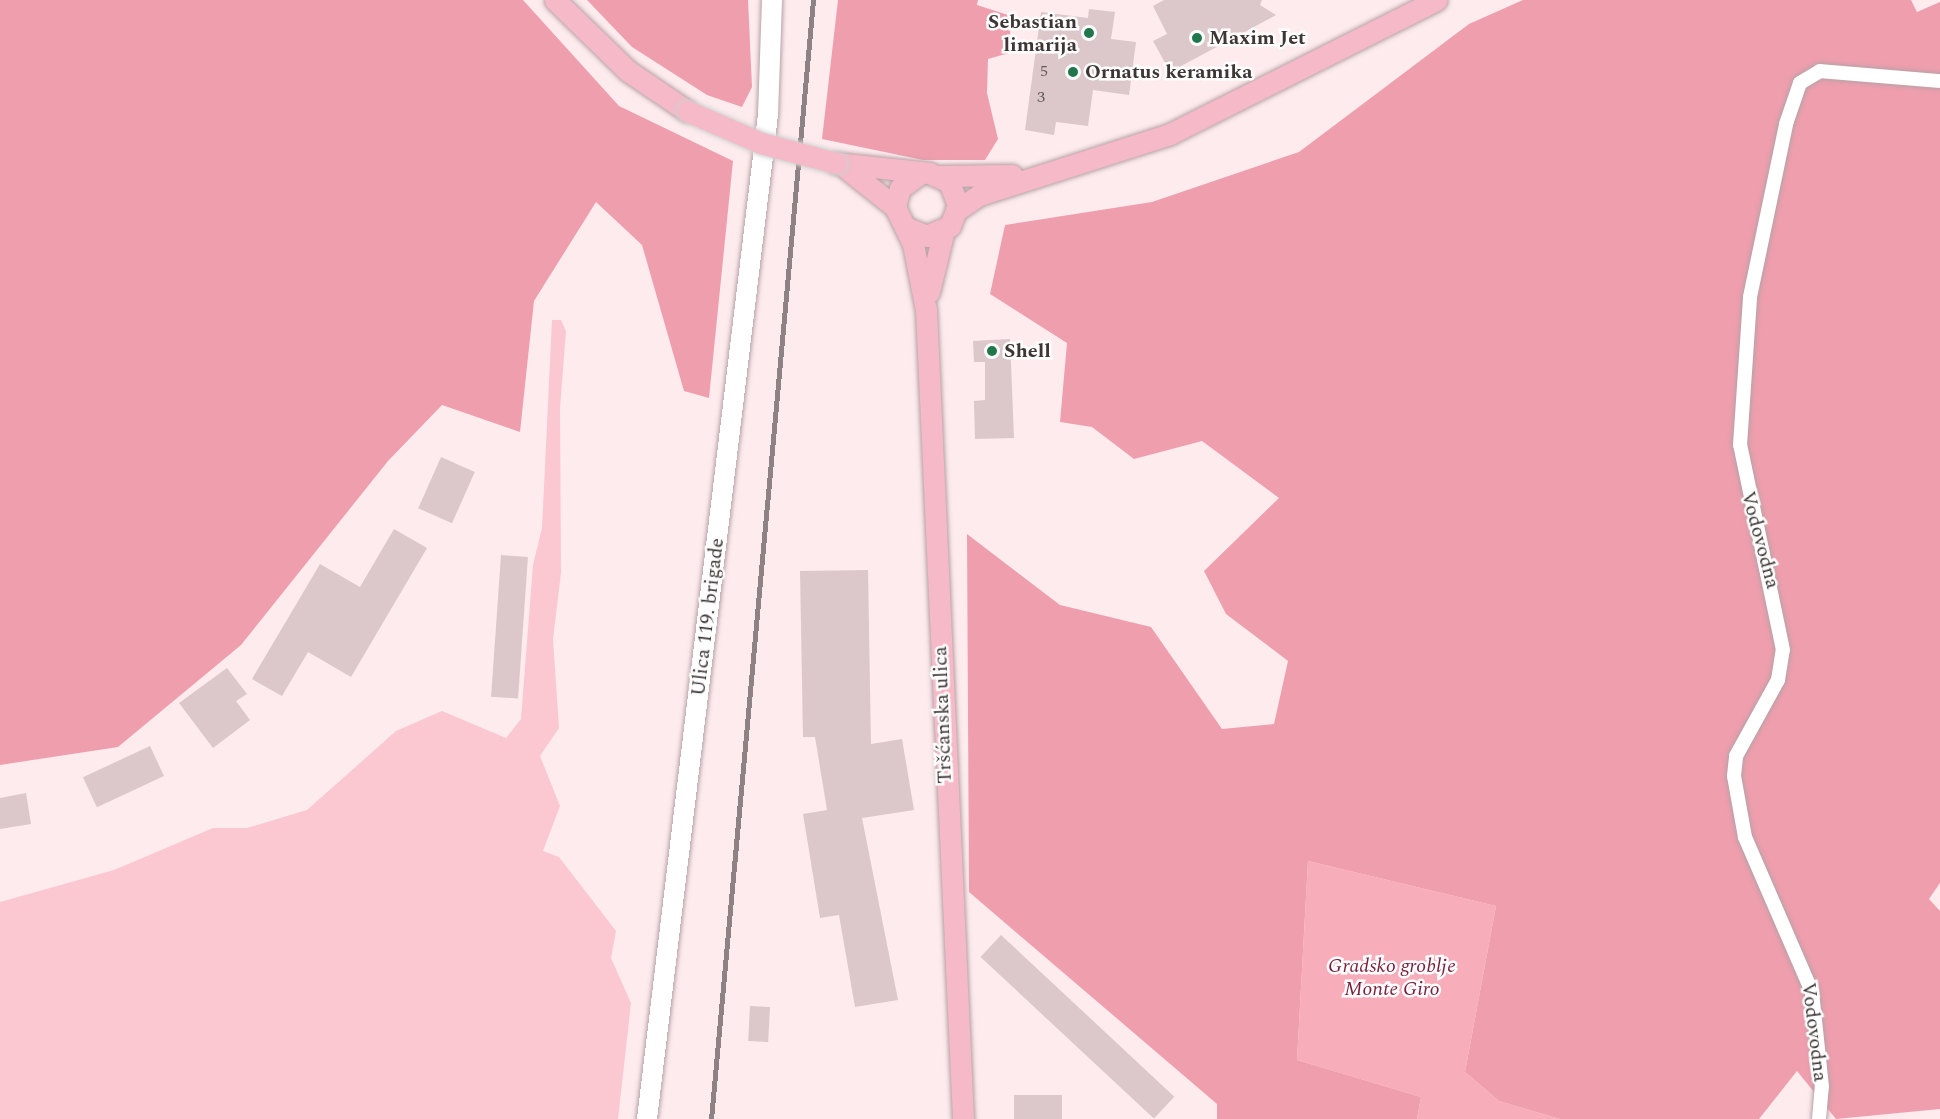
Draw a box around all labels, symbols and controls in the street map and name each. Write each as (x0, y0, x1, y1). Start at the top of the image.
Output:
place label: Sebastian limarija (988, 10, 1077, 57)
marker: Sebastian limarija (1082, 26, 1096, 40)
place label: Maxim Jet (1209, 26, 1306, 50)
marker: Maxim Jet (1190, 31, 1204, 45)
place label: Ornatus keramika (1085, 60, 1252, 84)
house number: 5 (1040, 61, 1048, 81)
marker: Ornatus keramika (1066, 65, 1080, 79)
house number: 3 (1037, 87, 1045, 107)
place label: Shell (1004, 339, 1051, 363)
marker: Shell (985, 344, 999, 358)
street label: Vodovodna (1736, 489, 1784, 591)
street label: Ulica 119. brigade (686, 537, 730, 697)
street label: Tršćanska ulica (929, 646, 957, 784)
park label: Gradsko groblje Monte Giro (1328, 954, 1456, 1001)
street label: Vodovodna (1796, 981, 1832, 1083)

